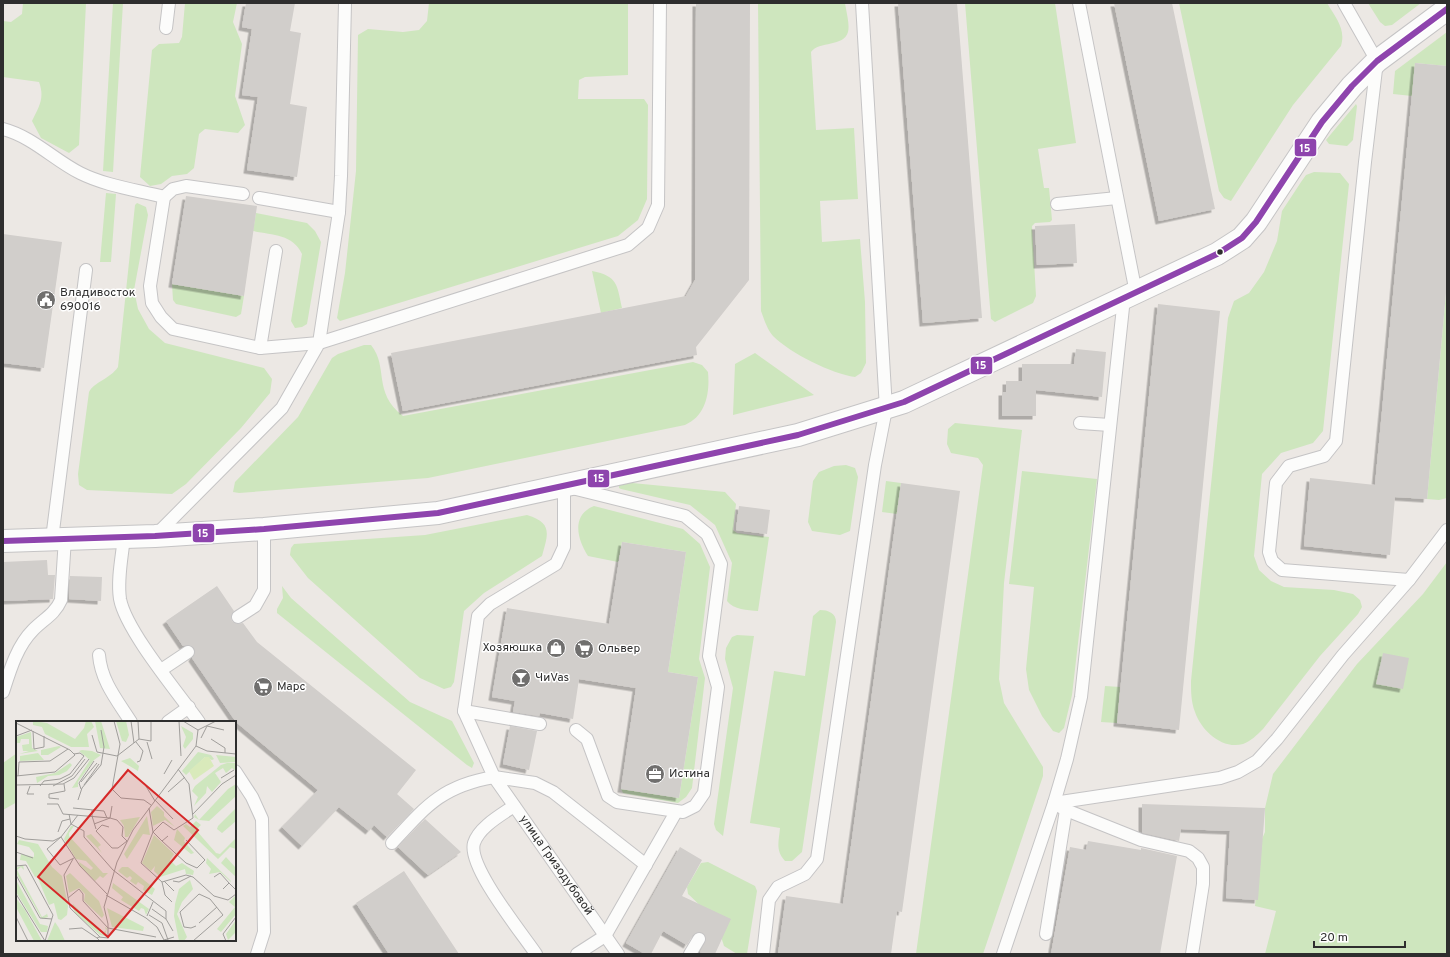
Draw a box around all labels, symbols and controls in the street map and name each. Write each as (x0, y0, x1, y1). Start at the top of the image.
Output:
line badge: 15 (1294, 138, 1317, 157)
text: 15 (1299, 142, 1311, 156)
unlabelled marker (1215, 247, 1225, 257)
place label: Владивосток 690016 (60, 285, 136, 315)
public building icon: Владивосток 690016 (35, 289, 57, 311)
line badge: 15 (970, 356, 993, 375)
text: 15 (975, 359, 987, 373)
line badge: 15 (587, 469, 610, 488)
text: 15 (593, 472, 605, 486)
line badge: 15 (192, 523, 215, 543)
text: 15 (197, 527, 209, 541)
shop icon: Хозяюшка (545, 637, 567, 659)
supermarket icon: Ольвер (573, 638, 595, 660)
place label: Хозяюшка (482, 640, 542, 656)
place label: Ольвер (598, 641, 640, 657)
bar icon: ЧиVas (510, 667, 532, 689)
place label: ЧиVas (535, 670, 569, 686)
supermarket icon: Марс (252, 676, 274, 698)
place label: Марс (277, 679, 306, 695)
inset map (16, 721, 236, 941)
office icon: Истина (644, 763, 666, 785)
place label: Истина (669, 766, 710, 782)
street label: улица Гризодубовой (515, 812, 597, 919)
scale bar (1314, 923, 1405, 949)
text: 20 m (1320, 930, 1348, 946)

